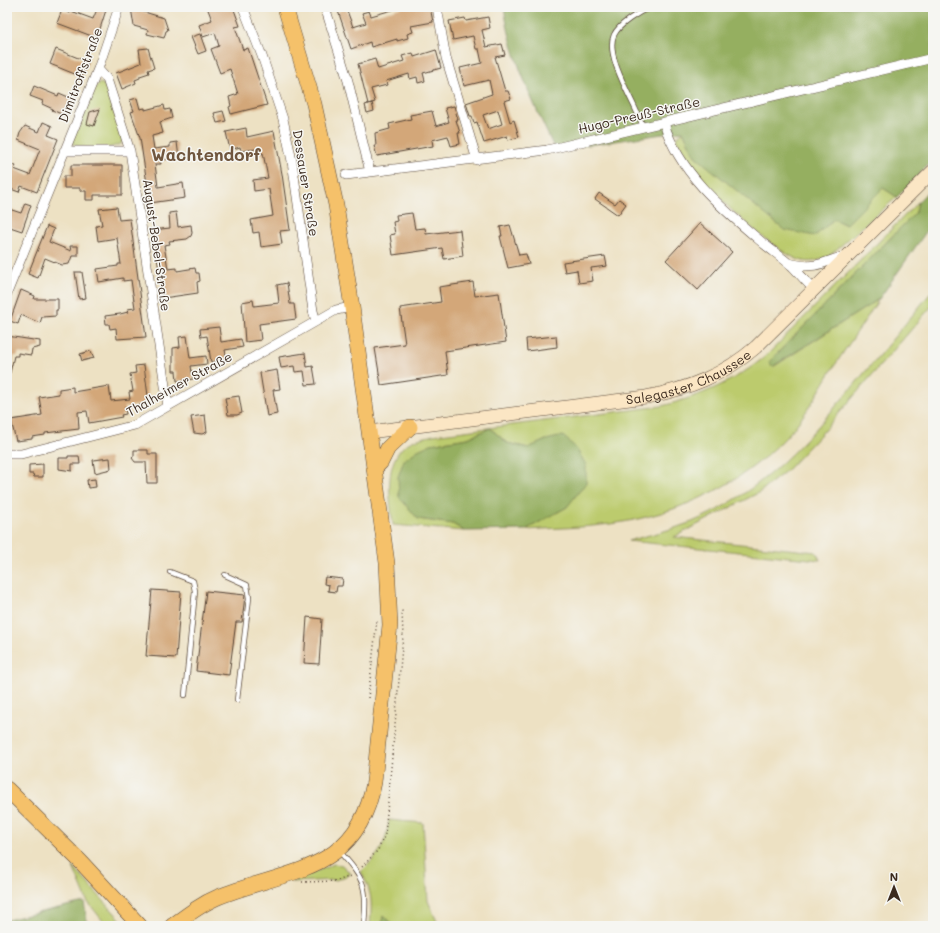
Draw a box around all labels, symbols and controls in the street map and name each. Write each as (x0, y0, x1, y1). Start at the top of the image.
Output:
street label: Dimitroffstraße (54, 25, 105, 125)
street label: Hugo-Preuß-Straße (576, 92, 701, 137)
street label: Dessauer Straße (290, 128, 323, 237)
district label: Wachtendorf (151, 143, 262, 165)
street label: August-Bebel-Straße (140, 178, 175, 312)
street label: Salegaster Chaussee (625, 345, 754, 407)
street label: Thalheimer Straße (123, 347, 235, 420)
north arrow (874, 867, 914, 907)
text: N (890, 869, 898, 884)

